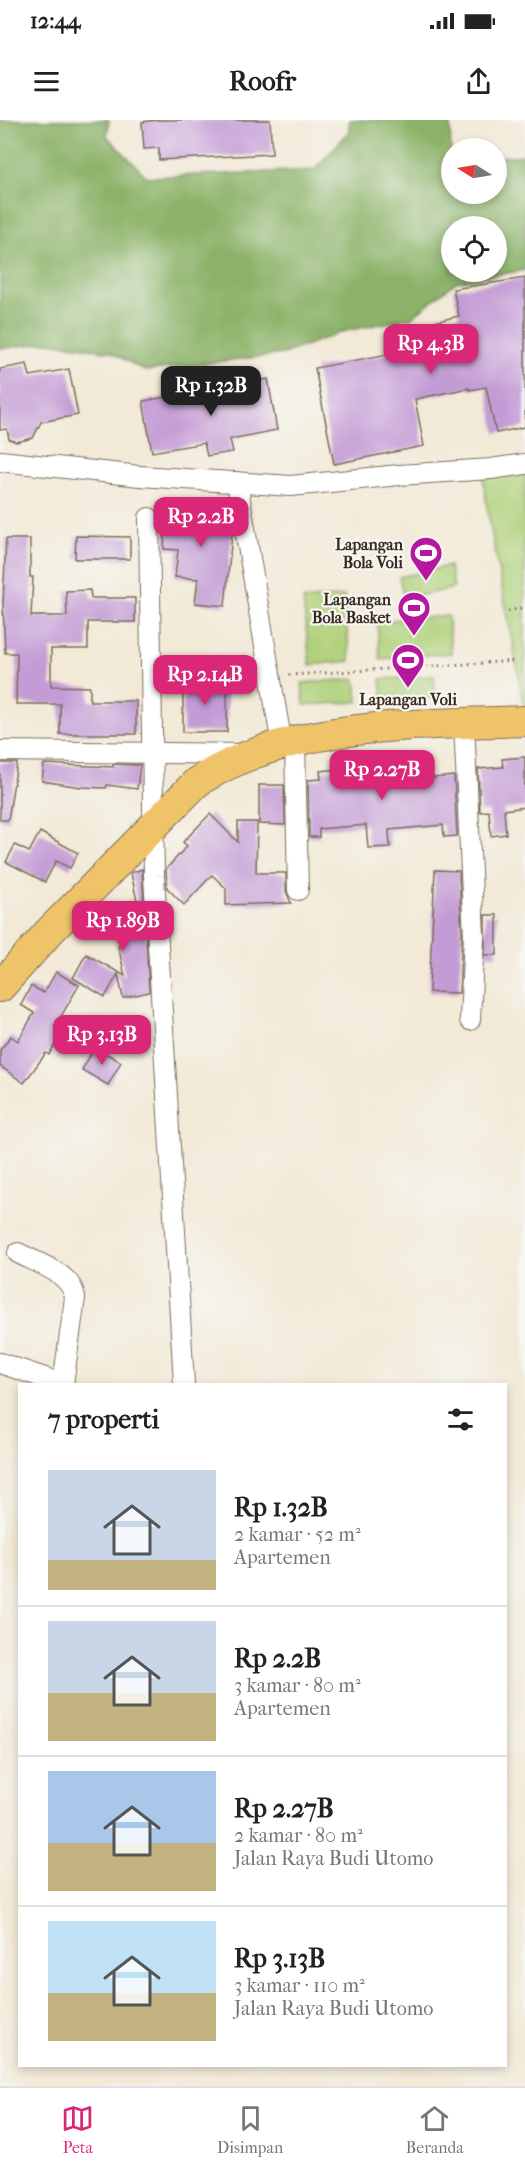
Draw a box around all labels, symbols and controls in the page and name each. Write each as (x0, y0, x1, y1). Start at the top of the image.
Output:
text: 12:44 (30, 8, 81, 34)
icon: menu (30, 65, 63, 98)
text: Roofr (229, 65, 296, 97)
icon: share (462, 65, 495, 98)
north arrow (441, 138, 507, 204)
map controls (441, 138, 507, 282)
button: locate (441, 216, 507, 282)
pin: Rp 4.3B (376, 324, 486, 375)
text: Rp 4.3B (397, 332, 465, 355)
pin: Rp 1.32B (149, 366, 273, 417)
text: Rp 1.32B (175, 374, 247, 397)
pin: Rp 2.2B (146, 497, 256, 548)
text: Rp 2.2B (167, 505, 235, 528)
place label: Lapangan Bola Voli (335, 535, 404, 572)
sports icon: Lapangan Bola Voli (408, 535, 444, 582)
place label: Lapangan Bola Basket (312, 590, 392, 627)
sports icon: Lapangan Bola Basket (396, 590, 432, 637)
sports icon: Lapangan Voli (390, 642, 426, 689)
pin: Rp 2.14B (143, 655, 267, 706)
text: Rp 2.14B (167, 663, 243, 686)
place label: Lapangan Voli (359, 690, 457, 710)
pin: Rp 2.27B (320, 750, 444, 801)
text: Rp 2.27B (344, 758, 420, 781)
pin: Rp 1.89B (61, 901, 185, 952)
text: Rp 1.89B (86, 909, 160, 932)
pin: Rp 3.13B (40, 1015, 164, 1066)
text: Rp 3.13B (67, 1023, 137, 1046)
icon: filters (444, 1403, 477, 1436)
text: 7 properti (48, 1404, 159, 1435)
text: Rp 1.32B (234, 1492, 328, 1523)
icon: home (96, 1494, 168, 1566)
text: 2 kamar · 52 m² (234, 1523, 361, 1546)
text: Apartemen (234, 1546, 331, 1569)
text: Rp 2.2B (234, 1643, 321, 1674)
icon: home (96, 1645, 168, 1717)
text: 3 kamar · 80 m² (234, 1674, 361, 1697)
text: Apartemen (234, 1697, 331, 1720)
text: Rp 2.27B (234, 1793, 334, 1824)
icon: home (96, 1795, 168, 1867)
text: 2 kamar · 80 m² (234, 1824, 363, 1847)
text: Jalan Raya Budi Utomo (234, 1847, 433, 1870)
text: Rp 3.13B (234, 1943, 325, 1974)
icon: home (96, 1945, 168, 2017)
text: 3 kamar · 110 m² (234, 1974, 365, 1997)
text: Jalan Raya Budi Utomo (234, 1997, 433, 2020)
tab: Peta (61, 2102, 94, 2157)
tab: Disimpan (217, 2102, 283, 2157)
tab: Beranda (406, 2102, 464, 2157)

